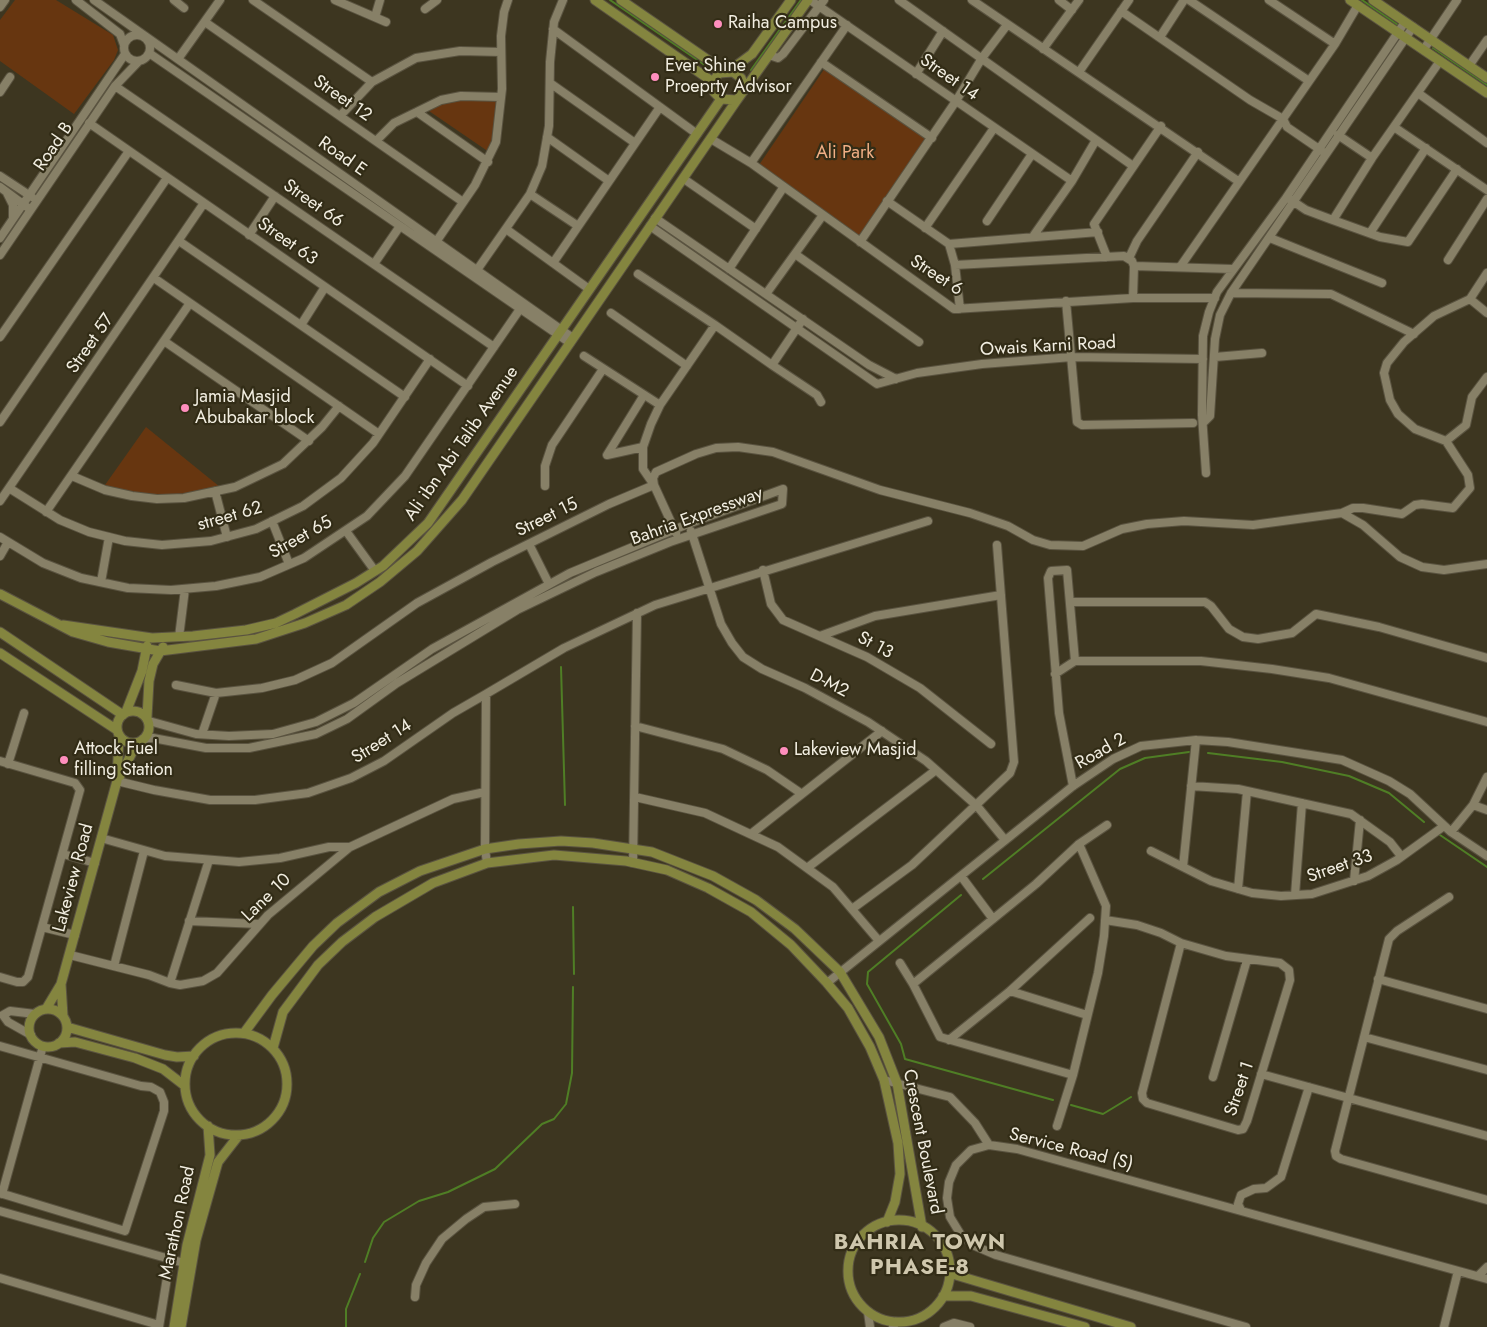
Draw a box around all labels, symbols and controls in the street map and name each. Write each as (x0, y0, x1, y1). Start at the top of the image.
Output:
place label: Raiha Campus (728, 13, 837, 35)
marker: Raiha Campus (712, 18, 724, 30)
street label: Street 14 (915, 50, 983, 106)
place label: Ever Shine Proeprty Advisor (665, 56, 792, 98)
street label: Street 12 (308, 71, 376, 127)
marker: Ever Shine Proeprty Advisor (649, 71, 661, 83)
street label: Road B (30, 118, 78, 176)
street label: Road E (314, 133, 370, 181)
park label: Ali Park (816, 143, 874, 165)
street label: Street 66 (279, 175, 347, 233)
street label: Street 63 (253, 213, 321, 271)
street label: Street 6 (905, 251, 967, 301)
street label: Street 57 (63, 310, 119, 378)
street label: Owais Karni Road (979, 333, 1117, 361)
street label: Ali ibn Abi Talib Avenue (400, 362, 524, 526)
place label: Jamia Masjid Abubakar block (195, 387, 314, 429)
marker: Jamia Masjid Abubakar block (179, 402, 191, 414)
street label: Bahria Expressway (628, 483, 766, 551)
street label: Street 15 (512, 494, 582, 542)
street label: street 62 (195, 497, 265, 537)
street label: Street 65 (266, 512, 336, 564)
street label: St 13 (853, 628, 897, 664)
street label: D-M2 (806, 665, 852, 703)
street label: Street 14 (348, 715, 416, 769)
street label: Road 2 (1072, 729, 1130, 775)
place label: Attock Fuel filling Station (74, 739, 173, 782)
place label: Lakeview Masjid (794, 740, 917, 762)
marker: Lakeview Masjid (778, 745, 790, 757)
marker: Attock Fuel filling Station (58, 754, 70, 766)
street label: Lakeview Road (49, 821, 99, 935)
street label: Street 33 (1304, 846, 1376, 888)
street label: Lane 10 (238, 869, 296, 927)
street label: Street 1 (1221, 1059, 1259, 1119)
street label: Crescent Boulevard (897, 1068, 947, 1216)
street label: Service Road (S) (1007, 1124, 1135, 1176)
street label: Marathon Road (155, 1164, 201, 1282)
district label: BAHRIA TOWN PHASE-8 (832, 1231, 1008, 1282)

